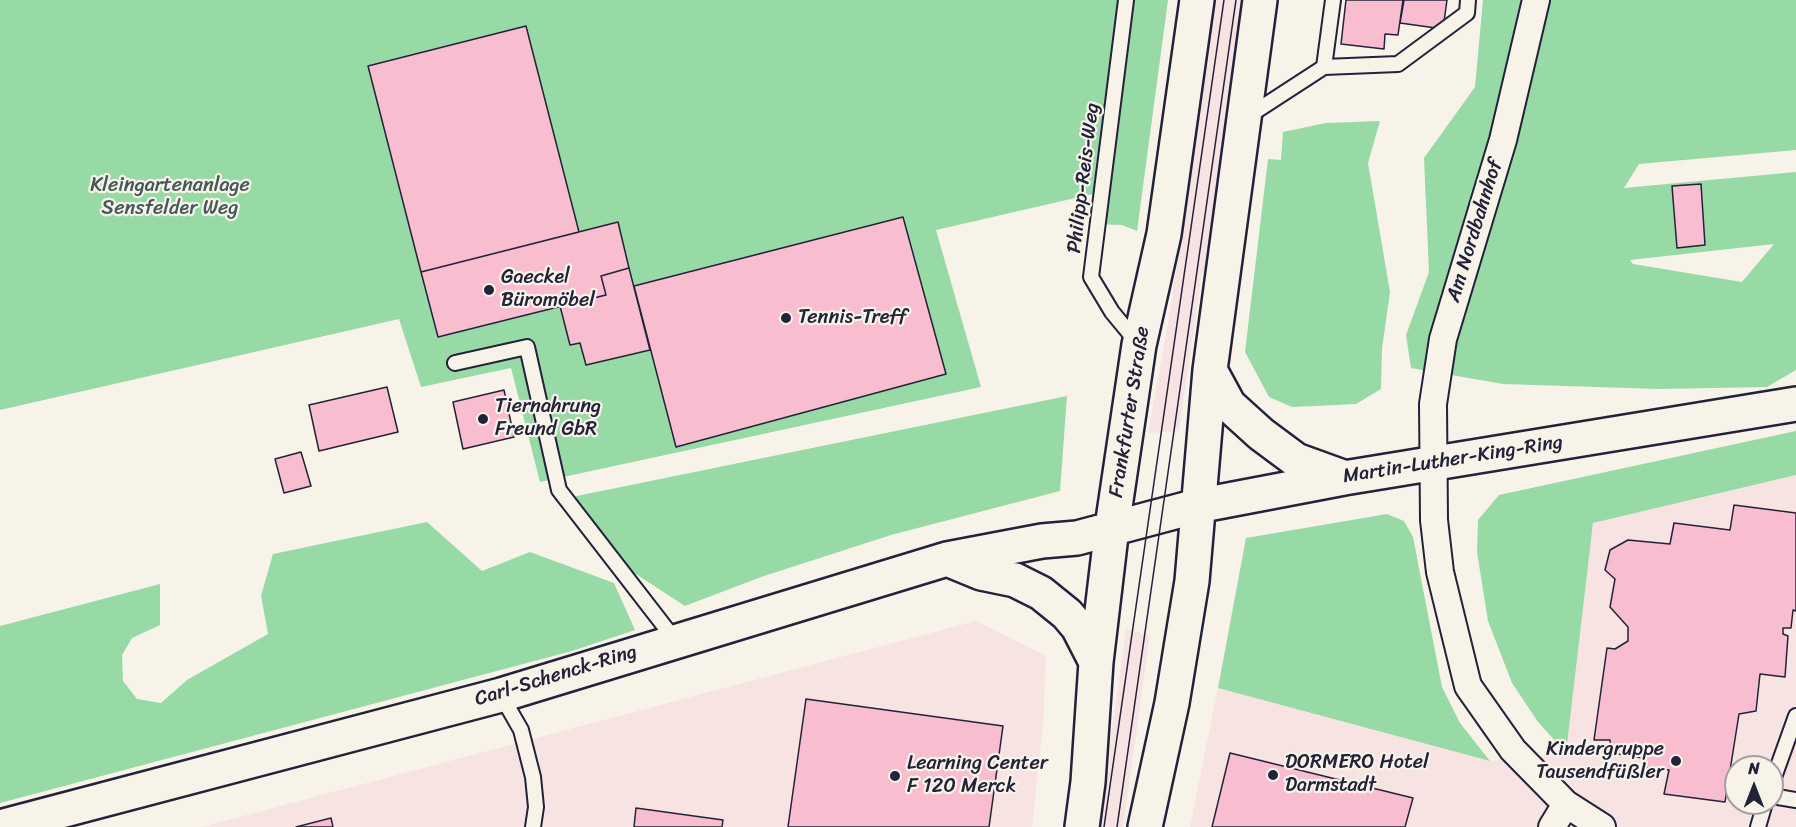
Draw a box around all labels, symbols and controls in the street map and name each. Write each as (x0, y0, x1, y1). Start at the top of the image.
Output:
street label: Philipp-Reis-Weg (1063, 101, 1105, 255)
street label: Am Nordbahnhof (1442, 157, 1508, 305)
park label: Kleingartenanlage Sensfelder Weg (90, 174, 250, 221)
place label: Gaeckel Büromöbel (501, 266, 595, 313)
marker: Gaeckel Büromöbel (482, 283, 496, 297)
place label: Tennis-Treff (798, 306, 907, 330)
marker: Tennis-Treff (779, 311, 793, 325)
street label: Frankfurter Straße (1105, 325, 1155, 499)
place label: Tiernahrung Freund GbR (495, 395, 601, 442)
marker: Tiernahrung Freund GbR (476, 412, 490, 426)
street label: Martin-Luther-King-Ring (1341, 431, 1565, 489)
street label: Carl-Schenck-Ring (472, 640, 640, 712)
place label: Kindergruppe Tausendfüßler (1536, 738, 1664, 785)
place label: DORMERO Hotel Darmstadt (1285, 751, 1429, 798)
place label: Learning Center F 120 Merck (907, 752, 1048, 799)
marker: Kindergruppe Tausendfüßler (1669, 754, 1683, 768)
text: N (1748, 754, 1760, 783)
north arrow (1724, 755, 1784, 815)
marker: DORMERO Hotel Darmstadt (1266, 768, 1280, 782)
marker: Learning Center F 120 Merck (888, 769, 902, 783)

